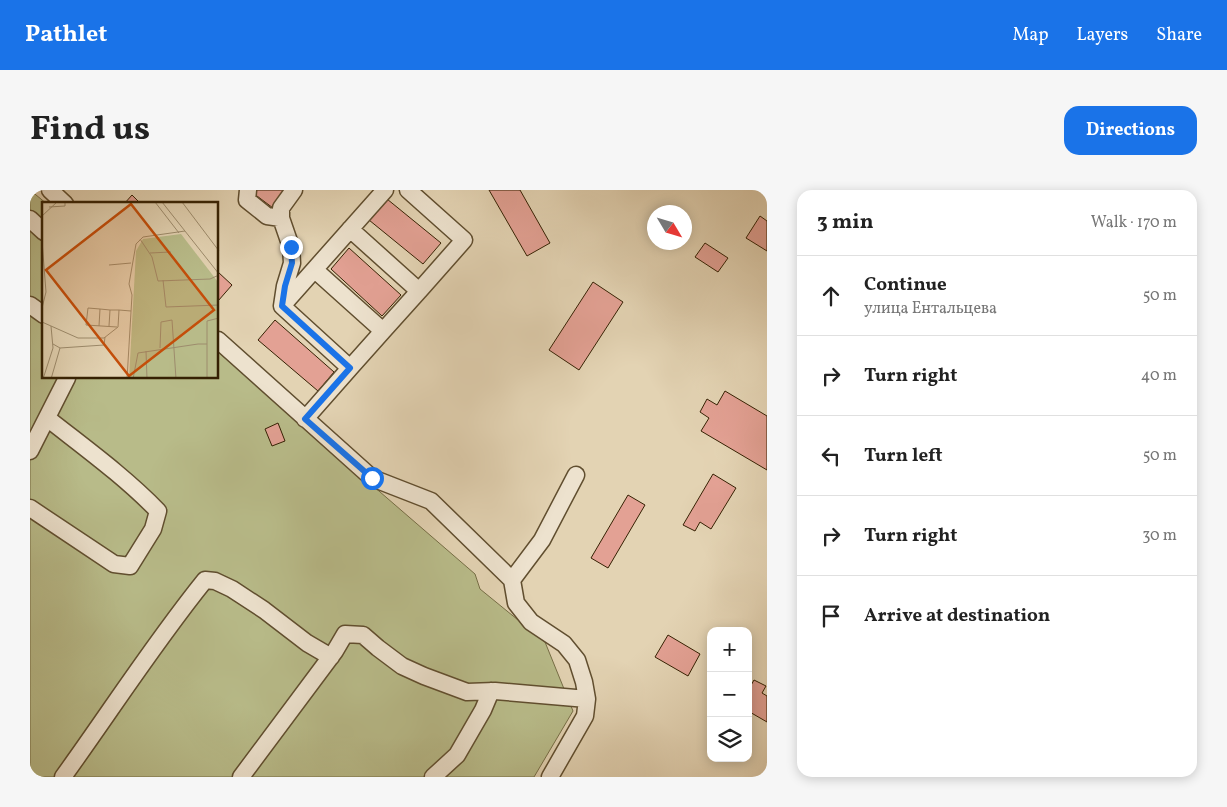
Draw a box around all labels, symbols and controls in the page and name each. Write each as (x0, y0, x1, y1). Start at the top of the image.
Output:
text: Pathlet (25, 18, 107, 52)
text: Map (1012, 23, 1048, 48)
text: Layers (1076, 23, 1128, 48)
text: Share (1156, 23, 1202, 48)
text: Find us (30, 106, 150, 154)
button: Directions (1064, 106, 1197, 155)
inset map (42, 202, 219, 379)
north arrow (647, 205, 692, 250)
text: 3 min (817, 208, 873, 237)
text: Walk · 170 m (1091, 212, 1177, 234)
route end (280, 236, 303, 259)
text: Continue (864, 272, 947, 298)
icon: ahead (817, 282, 845, 310)
text: 50 m (1143, 285, 1177, 307)
text: улица Ентальцева (864, 298, 997, 320)
icon: right (817, 362, 845, 390)
text: Turn right (864, 363, 957, 389)
text: 40 m (1141, 365, 1177, 387)
icon: left (817, 442, 845, 470)
text: Turn left (864, 443, 943, 469)
text: 50 m (1143, 445, 1177, 467)
route start (361, 467, 384, 490)
icon: right (817, 522, 845, 550)
text: Turn right (864, 523, 957, 549)
text: 30 m (1142, 525, 1177, 547)
icon: arrive (817, 602, 845, 630)
text: Arrive at destination (864, 603, 1050, 629)
map controls (707, 627, 752, 762)
button: + (707, 627, 752, 672)
button: − (707, 672, 752, 717)
button: layers (707, 717, 752, 762)

